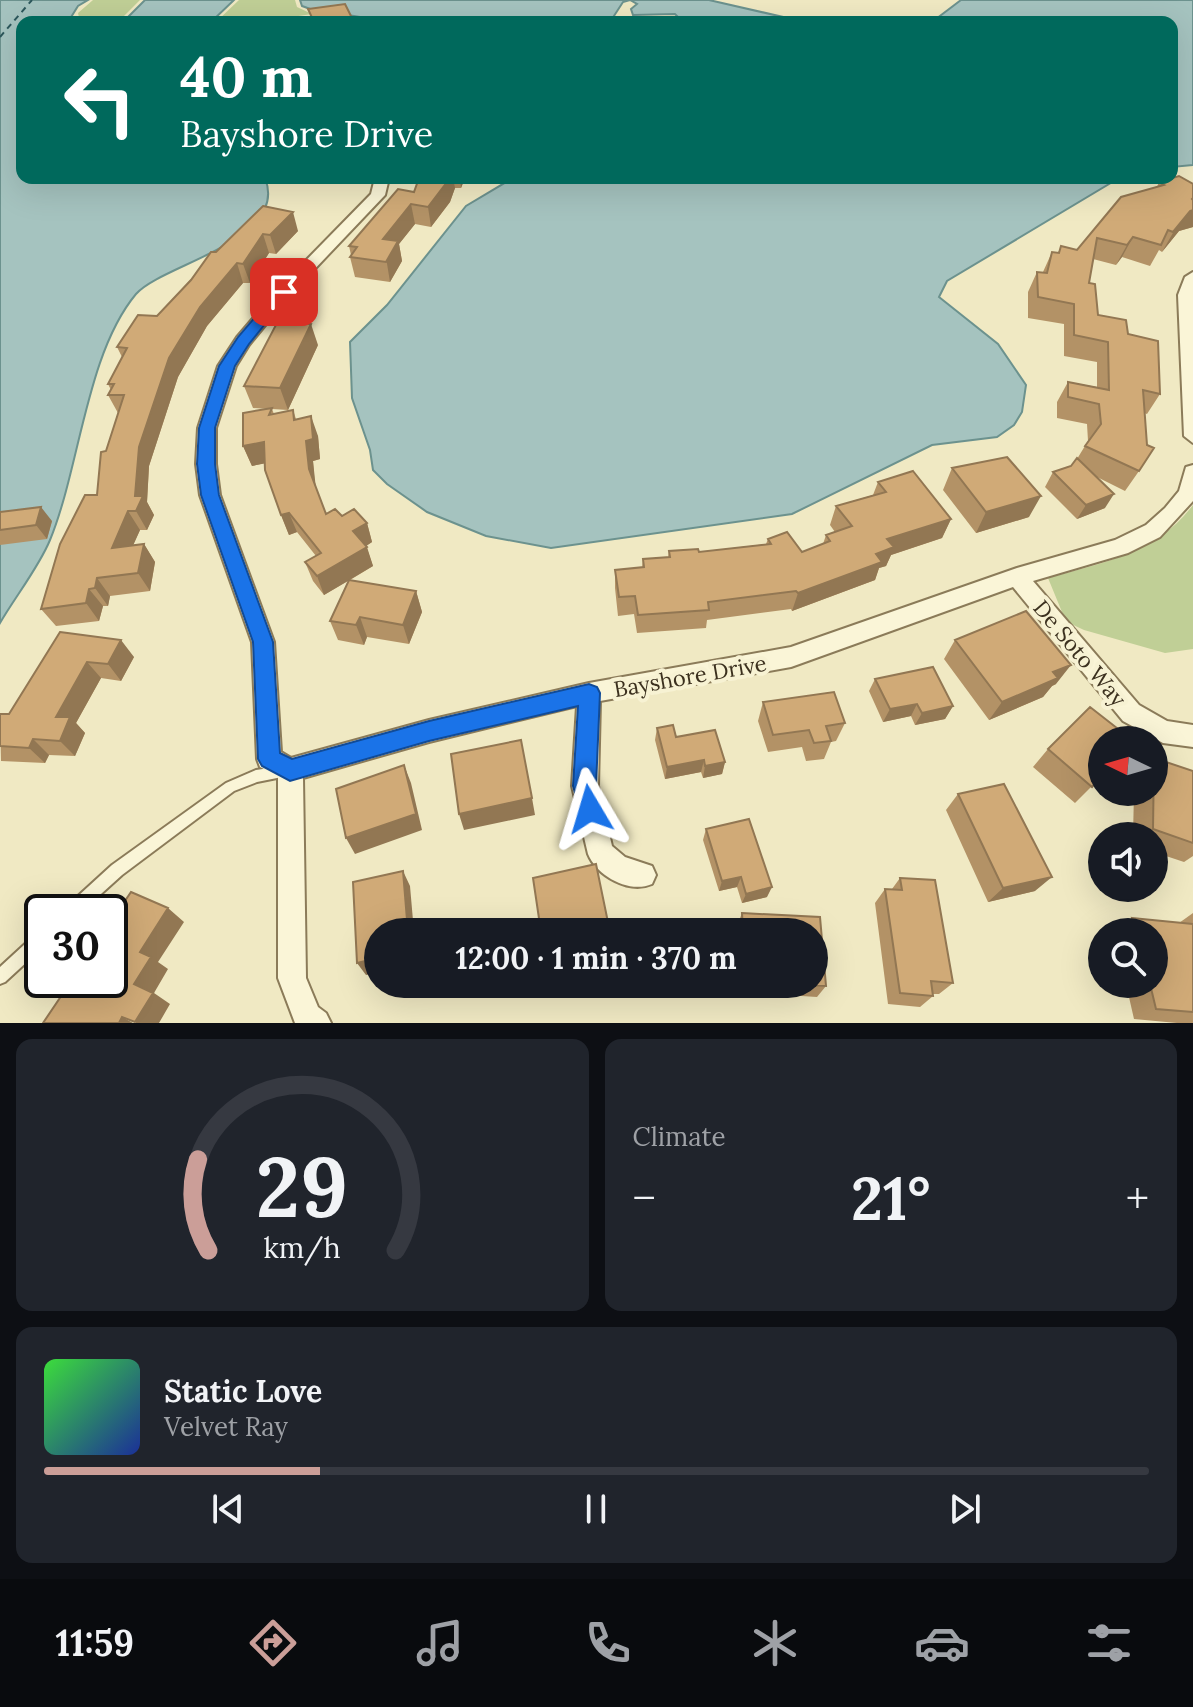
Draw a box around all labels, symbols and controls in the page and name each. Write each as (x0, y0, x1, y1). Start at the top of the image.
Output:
text: 40 m (180, 41, 313, 112)
icon: left (48, 48, 152, 152)
text: Bayshore Drive (180, 111, 433, 157)
pin (250, 258, 318, 326)
icon: arrive (262, 270, 306, 314)
street label: De Soto Way (1027, 594, 1133, 712)
street label: Bayshore Drive (611, 649, 769, 703)
north arrow (1088, 726, 1168, 806)
map controls (1088, 726, 1168, 998)
position arrow (548, 767, 632, 851)
button: sound (1088, 822, 1168, 902)
speed limit sign: 30 (24, 894, 128, 998)
button: search (1088, 918, 1168, 998)
text: 12:00 · 1 min · 370 m (455, 939, 737, 977)
text: Climate (633, 1120, 726, 1153)
text: 29 (256, 1133, 348, 1240)
text: 21° (851, 1160, 930, 1236)
text: − (633, 1170, 656, 1226)
text: + (1126, 1170, 1149, 1226)
text: km/h (264, 1229, 341, 1266)
text: Static Love (164, 1372, 322, 1410)
text: Velvet Ray (164, 1410, 288, 1443)
icon: previous (206, 1487, 250, 1531)
icon: pause (574, 1487, 618, 1531)
icon: next (943, 1487, 987, 1531)
icon: directions (245, 1615, 301, 1671)
icon: music (412, 1615, 468, 1671)
icon: phone (580, 1615, 636, 1671)
icon: climate (747, 1615, 803, 1671)
icon: car (914, 1615, 970, 1671)
icon: filters (1081, 1615, 1137, 1671)
text: 11:59 (56, 1620, 134, 1666)

